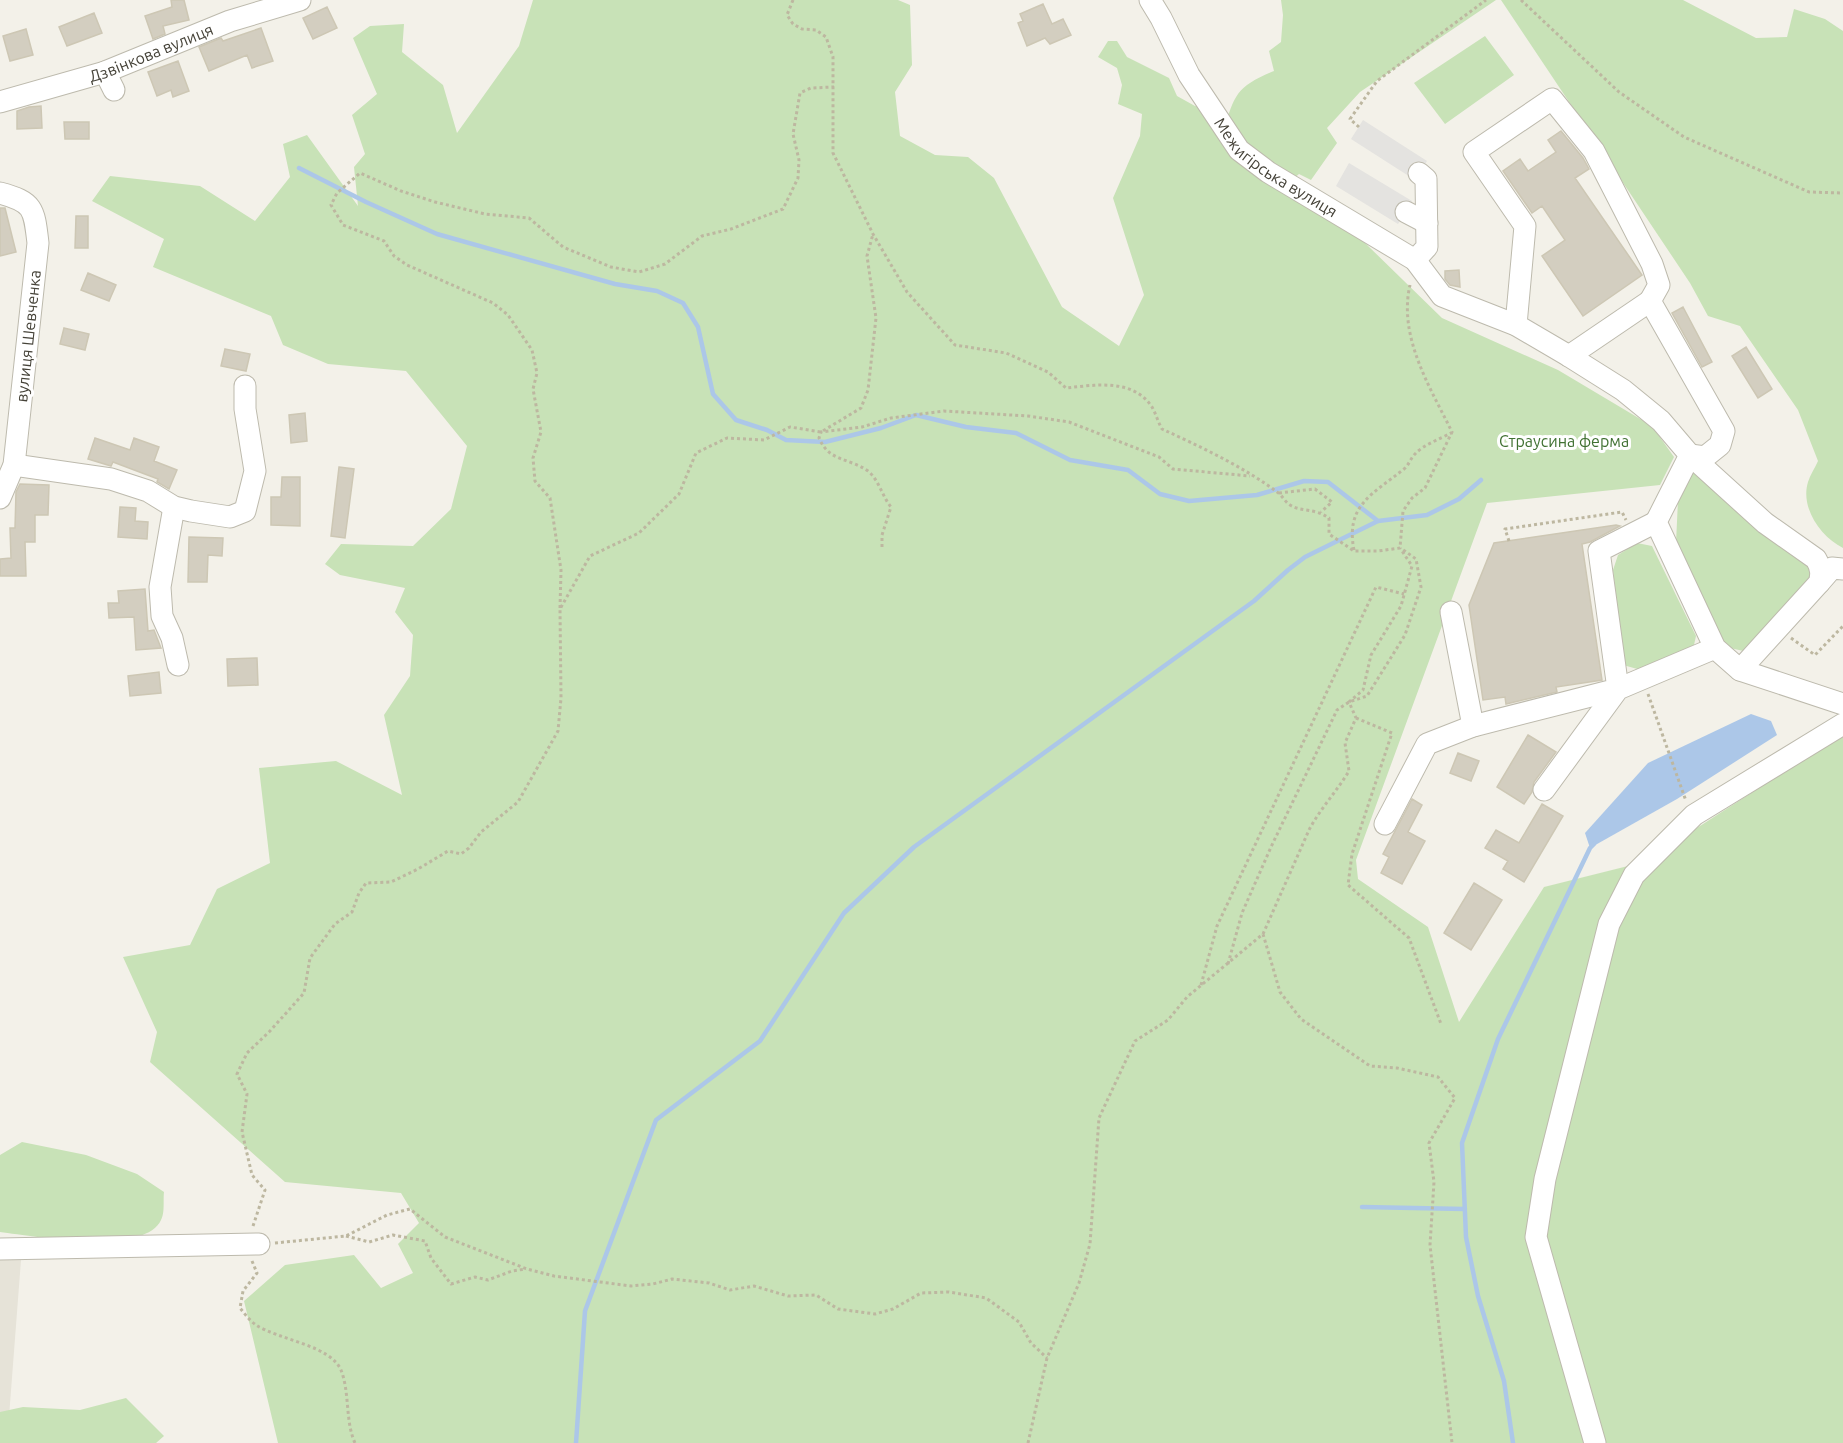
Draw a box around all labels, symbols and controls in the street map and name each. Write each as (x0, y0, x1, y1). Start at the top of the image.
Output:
street label: Дзвінкова вулиця (87, 20, 216, 85)
street label: Межигірська вулиця (1211, 114, 1341, 220)
street label: вулиця Шевченка (12, 269, 44, 403)
park label: Страусина ферма (1499, 432, 1629, 450)

